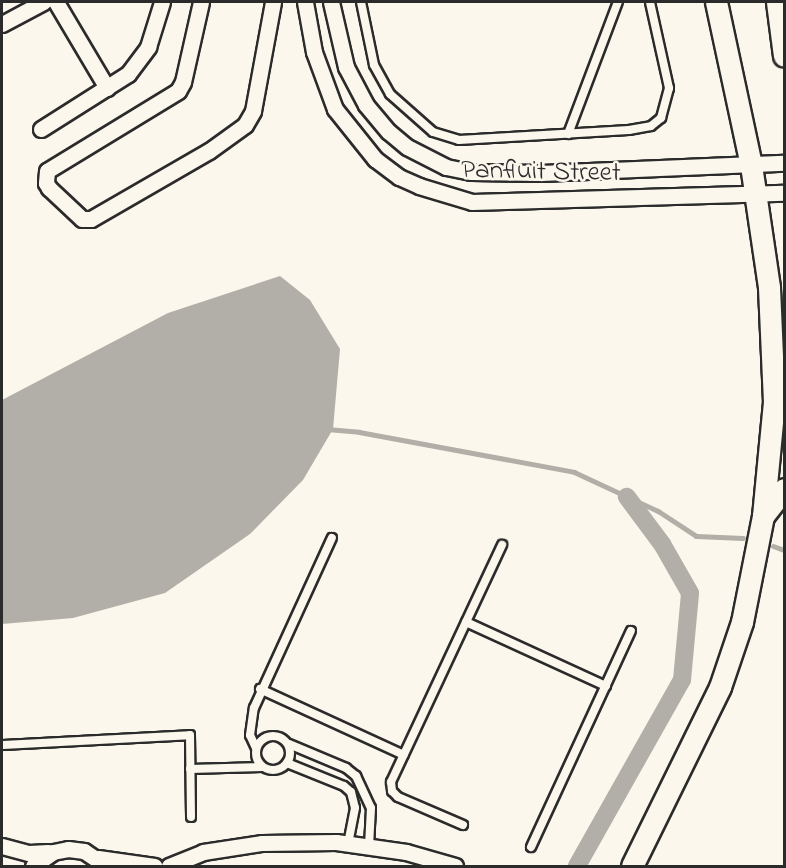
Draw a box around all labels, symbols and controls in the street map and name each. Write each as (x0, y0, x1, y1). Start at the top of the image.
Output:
street label: Panfluit Street (461, 154, 621, 190)

